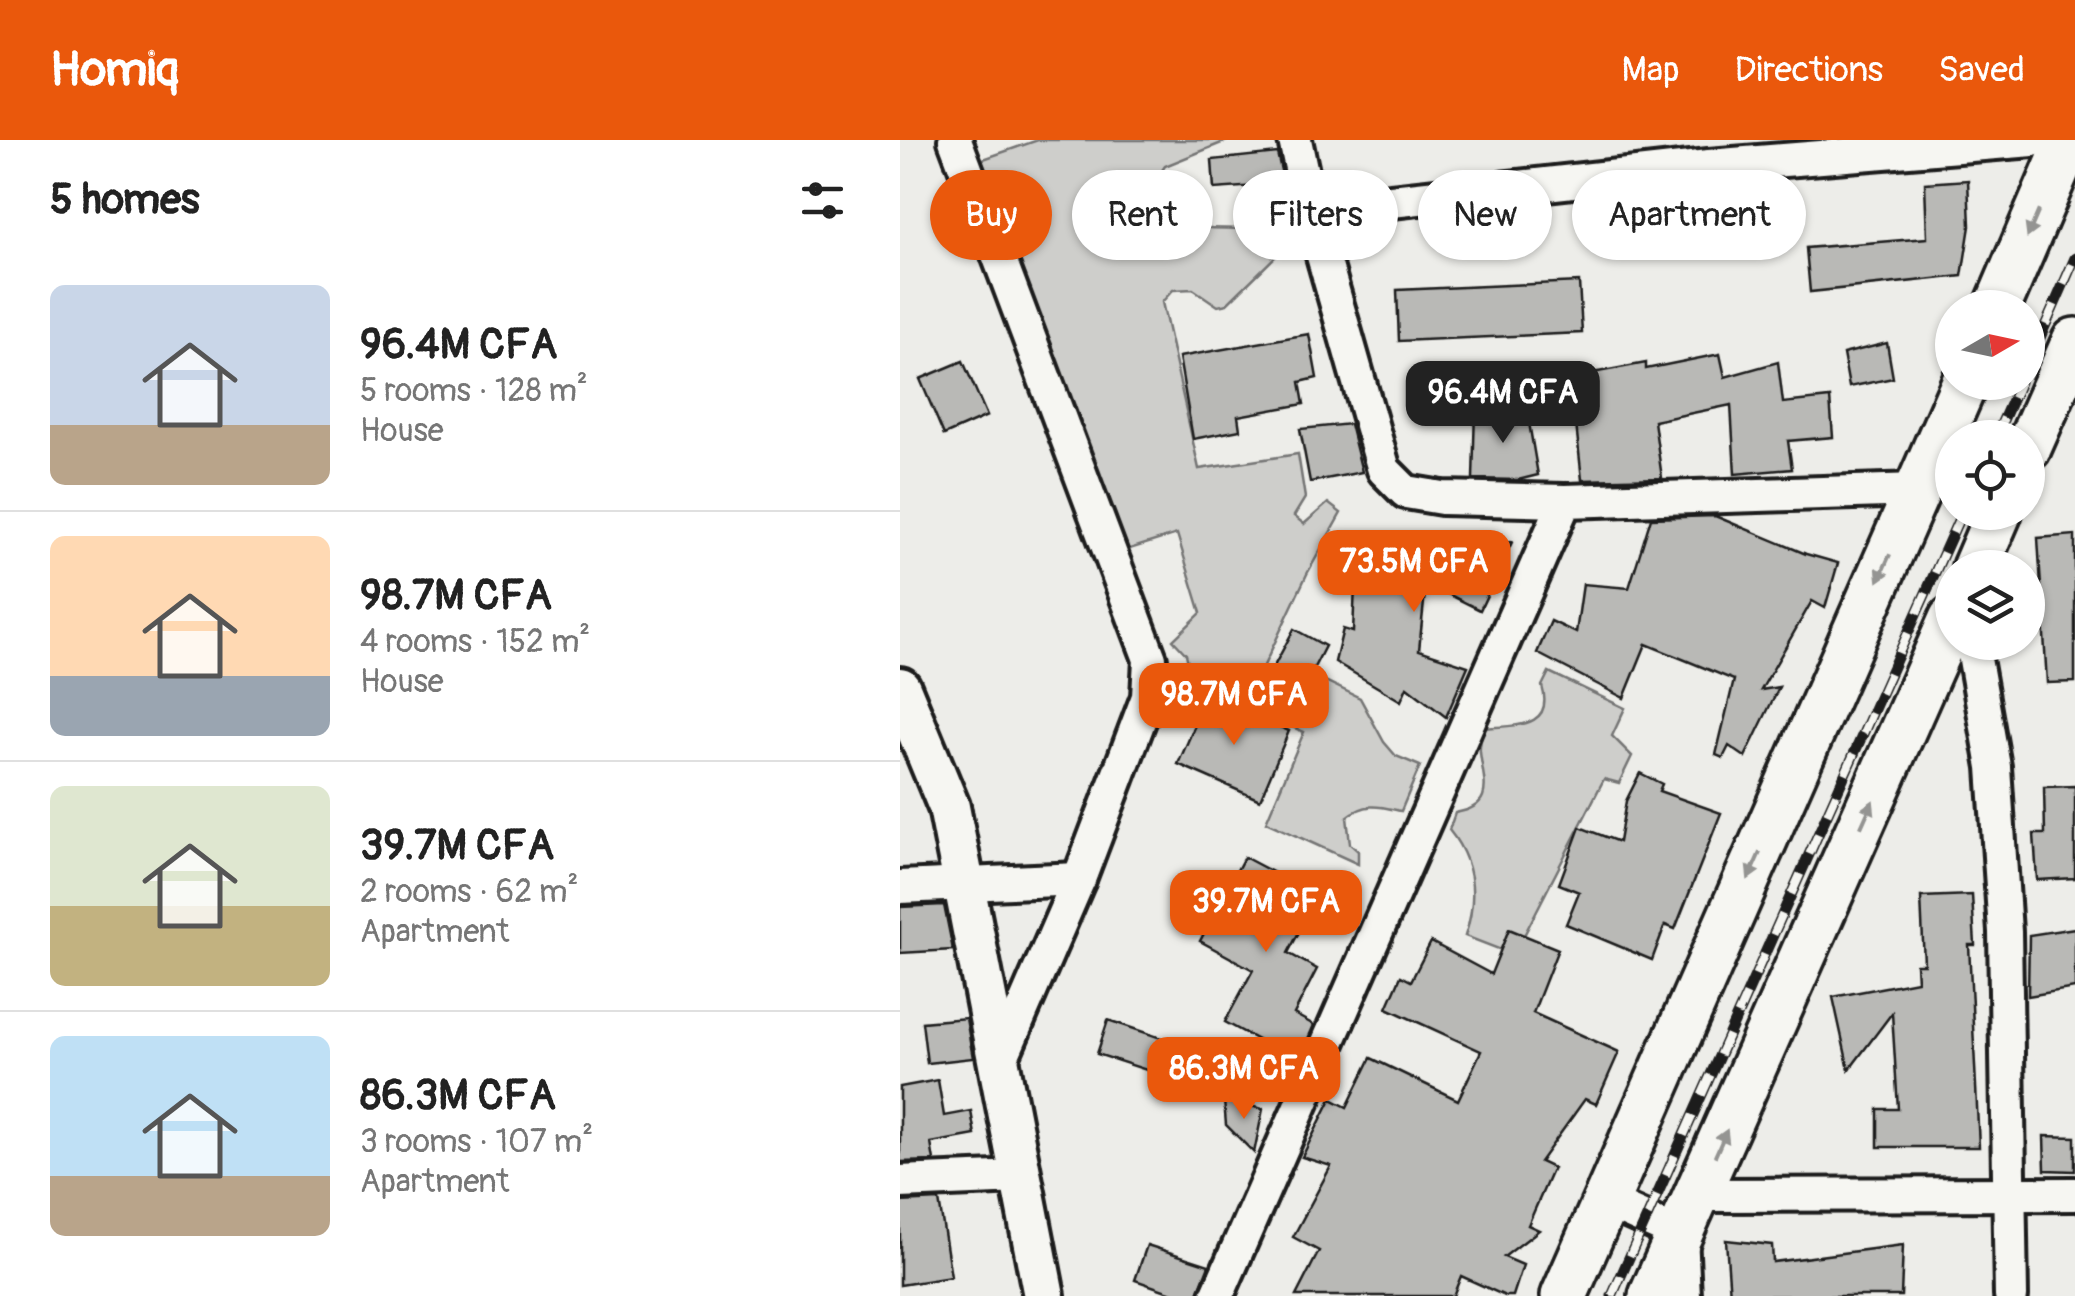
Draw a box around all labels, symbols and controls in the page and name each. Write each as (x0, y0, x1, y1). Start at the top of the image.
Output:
text: Homiq (50, 40, 178, 100)
text: Map (1622, 48, 1680, 92)
text: Directions (1735, 48, 1883, 92)
text: Saved (1938, 48, 2025, 92)
chip: Buy (930, 170, 1052, 260)
chip: Rent (1072, 170, 1213, 260)
chip: Filters (1233, 170, 1398, 260)
chip: New (1418, 170, 1552, 260)
chip: Apartment (1572, 170, 1806, 260)
icon: filters (795, 173, 850, 228)
text: 5 homes (50, 174, 200, 226)
one-way arrow (2025, 209, 2041, 239)
north arrow (1935, 290, 2045, 400)
map controls (1935, 290, 2045, 660)
text: 96.4M CFA (360, 319, 557, 371)
icon: home (130, 325, 250, 445)
pin: 96.4M CFA (1389, 361, 1617, 446)
text: 5 rooms · 128 m² (360, 371, 588, 411)
text: 96.4M CFA (1428, 373, 1578, 413)
text: House (360, 411, 444, 451)
button: locate (1935, 420, 2045, 530)
pin: 73.5M CFA (1300, 530, 1528, 615)
text: 73.5M CFA (1340, 542, 1488, 582)
button: layers (1935, 550, 2045, 660)
one-way arrow (1876, 553, 1892, 583)
text: 98.7M CFA (360, 570, 552, 622)
icon: home (130, 576, 250, 696)
text: 4 rooms · 152 m² (360, 622, 590, 662)
text: House (360, 662, 444, 702)
pin: 98.7M CFA (1120, 663, 1348, 748)
text: 98.7M CFA (1161, 675, 1307, 715)
one-way arrow (1858, 799, 1875, 828)
text: 39.7M CFA (360, 820, 554, 872)
icon: home (130, 826, 250, 946)
one-way arrow (1746, 851, 1762, 881)
pin: 39.7M CFA (1152, 870, 1380, 955)
text: 2 rooms · 62 m² (360, 872, 578, 912)
text: 39.7M CFA (1192, 882, 1340, 922)
text: Apartment (360, 912, 509, 952)
pin: 86.3M CFA (1130, 1037, 1358, 1122)
text: 86.3M CFA (1169, 1049, 1319, 1089)
text: 86.3M CFA (360, 1070, 556, 1122)
icon: home (130, 1076, 250, 1196)
text: 3 rooms · 107 m² (360, 1122, 593, 1162)
one-way arrow (1713, 1128, 1729, 1158)
text: Apartment (360, 1162, 509, 1202)

